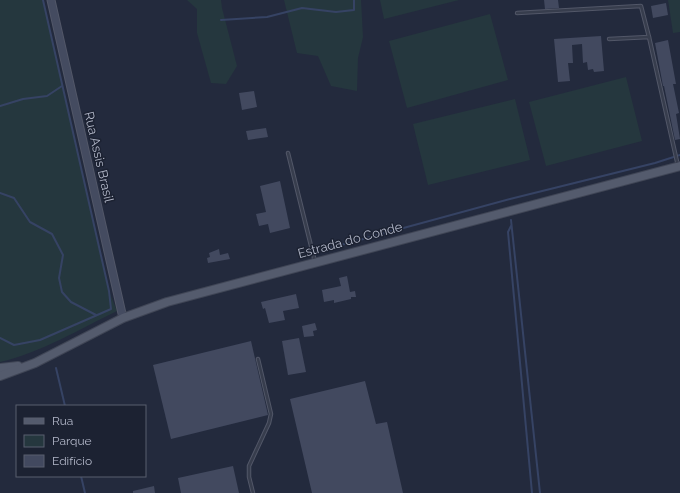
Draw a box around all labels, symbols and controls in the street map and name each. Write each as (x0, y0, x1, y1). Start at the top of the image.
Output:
street label: Rua Assis Brasil (81, 110, 117, 204)
street label: Estrada do Conde (296, 219, 404, 261)
legend (16, 405, 146, 477)
text: Rua (52, 414, 73, 428)
text: Parque (52, 434, 92, 448)
text: Edifício (52, 454, 92, 468)

